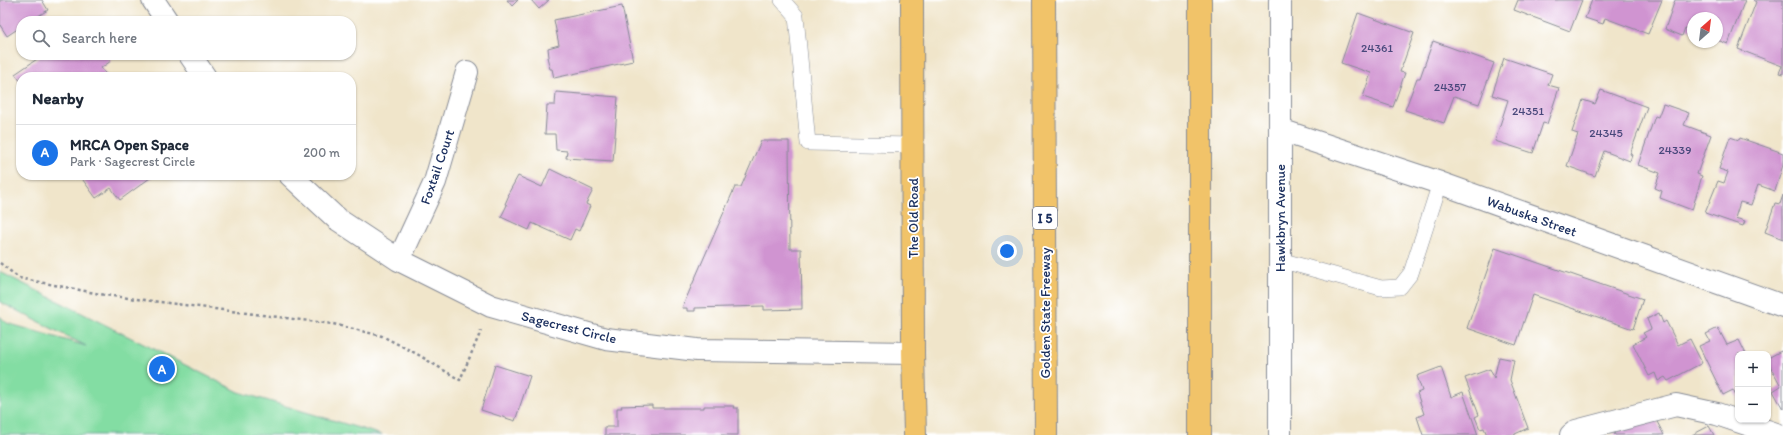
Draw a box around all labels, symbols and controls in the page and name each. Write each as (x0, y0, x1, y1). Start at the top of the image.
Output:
north arrow (1687, 12, 1723, 48)
search box (16, 16, 356, 60)
icon: search (30, 27, 52, 49)
text: Search here (62, 29, 137, 47)
house number: 24361 (1361, 41, 1393, 55)
house number: 24357 (1434, 80, 1466, 94)
text: Nearby (32, 88, 84, 108)
house number: 24351 (1512, 104, 1544, 118)
house number: 24345 (1589, 126, 1623, 140)
street label: Foxtail Court (417, 127, 458, 207)
text: MRCA Open Space (70, 136, 189, 154)
house number: 24339 (1659, 143, 1691, 157)
text: A (41, 145, 49, 160)
text: 200 m (303, 145, 340, 160)
text: Park · Sagecrest Circle (70, 154, 195, 169)
street label: Hawkbryn Avenue (1272, 164, 1289, 272)
street label: The Old Road (905, 178, 922, 258)
street label: Wabuska Street (1484, 192, 1579, 241)
road number: I 5 (1033, 207, 1057, 229)
your location (997, 241, 1017, 261)
street label: Golden State Freeway (1037, 247, 1054, 379)
street label: Sagecrest Circle (519, 307, 619, 348)
map controls (1735, 351, 1771, 423)
button: + (1735, 351, 1771, 387)
pin: A (149, 354, 175, 384)
button: − (1735, 387, 1771, 423)

